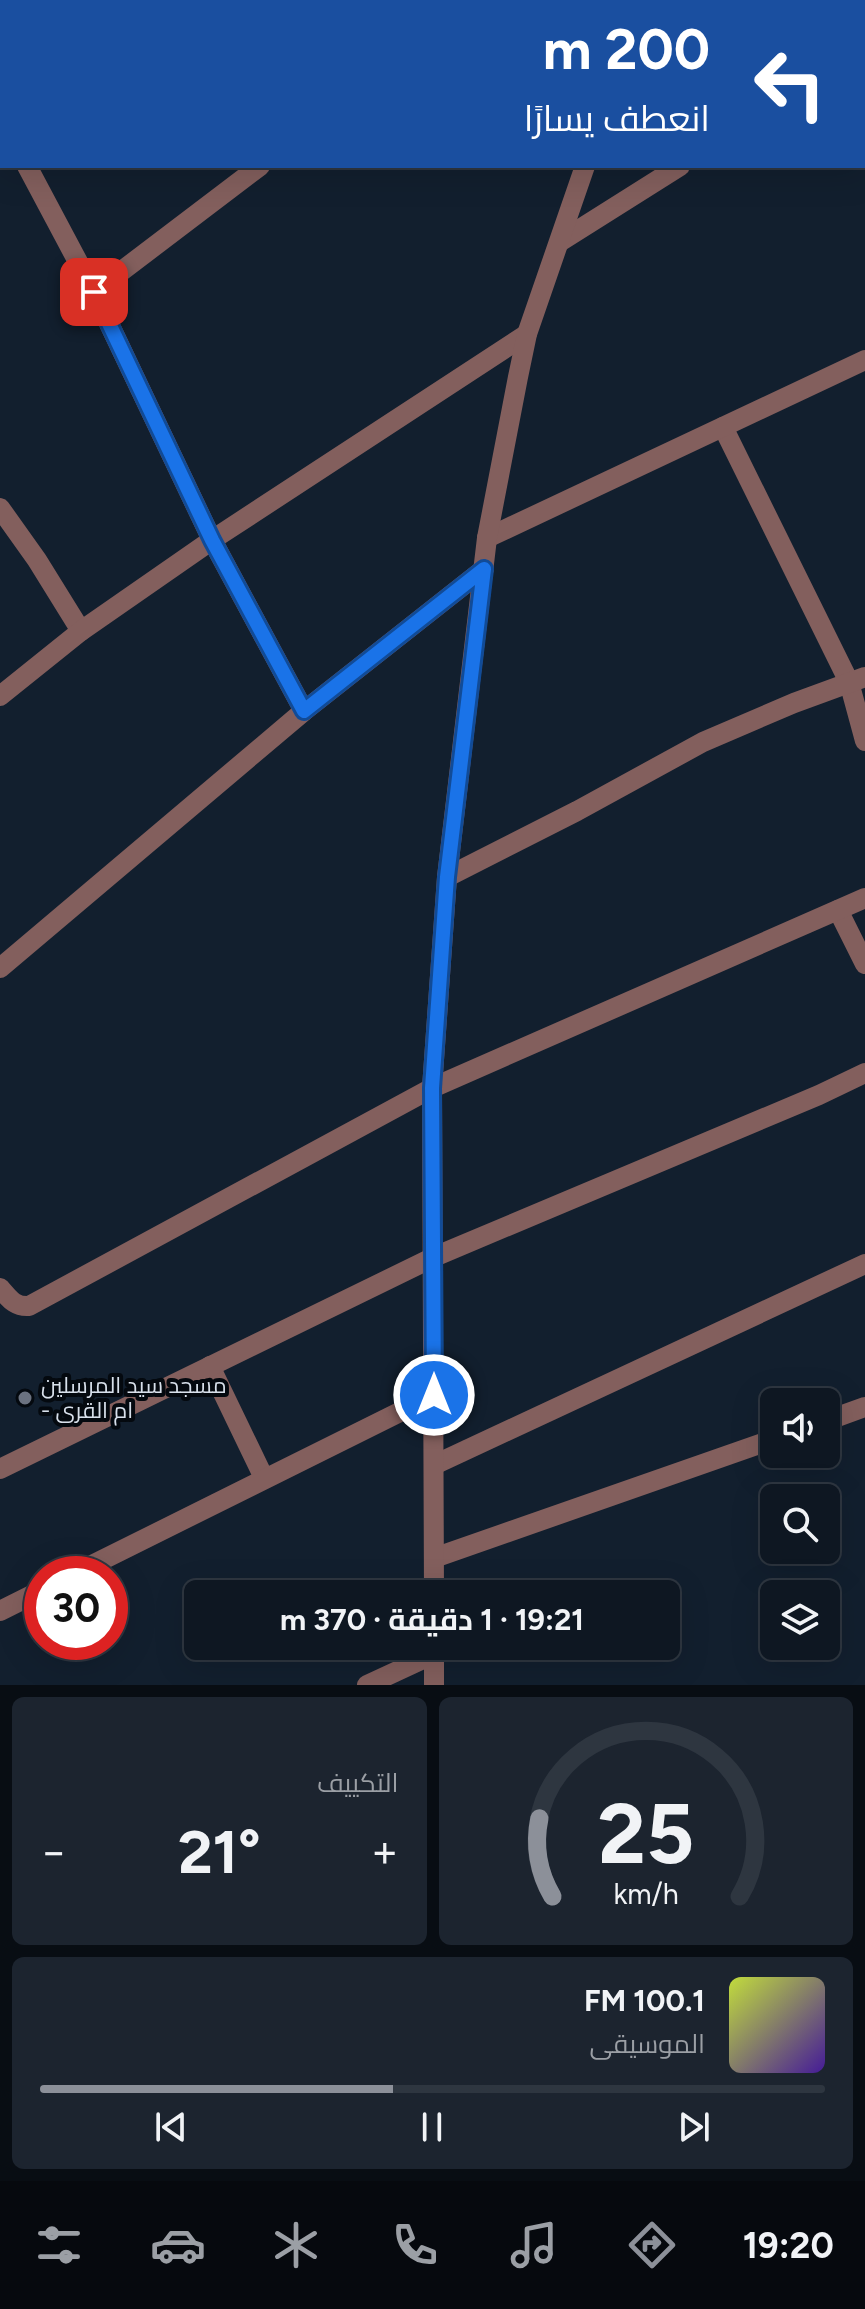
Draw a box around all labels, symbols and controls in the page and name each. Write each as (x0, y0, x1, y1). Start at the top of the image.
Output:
text: 200 m (543, 16, 710, 83)
icon: left (738, 32, 842, 136)
text: انعطف يسارًا (524, 97, 710, 140)
pin (60, 258, 128, 326)
icon: arrive (72, 270, 116, 314)
position arrow (392, 1353, 476, 1437)
place label: مسجد سيد المرسلين - ام القرى (41, 1372, 227, 1426)
map controls (760, 1388, 840, 1660)
button: sound (760, 1388, 840, 1468)
marker: مسجد سيد المرسلين - ام القرى (16, 1389, 34, 1407)
button: search (760, 1484, 840, 1564)
speed limit sign: 30 (24, 1556, 128, 1660)
button: layers (760, 1580, 840, 1660)
text: 19:21 · 1 دقيقة · 370 m (280, 1601, 584, 1638)
text: التكييف (317, 1767, 399, 1799)
text: 25 (598, 1784, 694, 1884)
text: 21° (178, 1816, 261, 1888)
text: − (40, 1825, 67, 1878)
text: + (371, 1825, 399, 1878)
text: km/h (613, 1877, 678, 1911)
text: 100.1 FM (584, 1982, 705, 2019)
text: الموسيقى (590, 2028, 705, 2060)
icon: previous (149, 2105, 193, 2149)
icon: pause (410, 2105, 454, 2149)
icon: next (672, 2105, 716, 2149)
icon: filters (31, 2217, 87, 2273)
icon: car (150, 2217, 206, 2273)
icon: climate (268, 2217, 324, 2273)
icon: phone (387, 2217, 443, 2273)
icon: music (506, 2217, 562, 2273)
icon: directions (624, 2217, 680, 2273)
text: 19:20 (743, 2224, 834, 2267)

